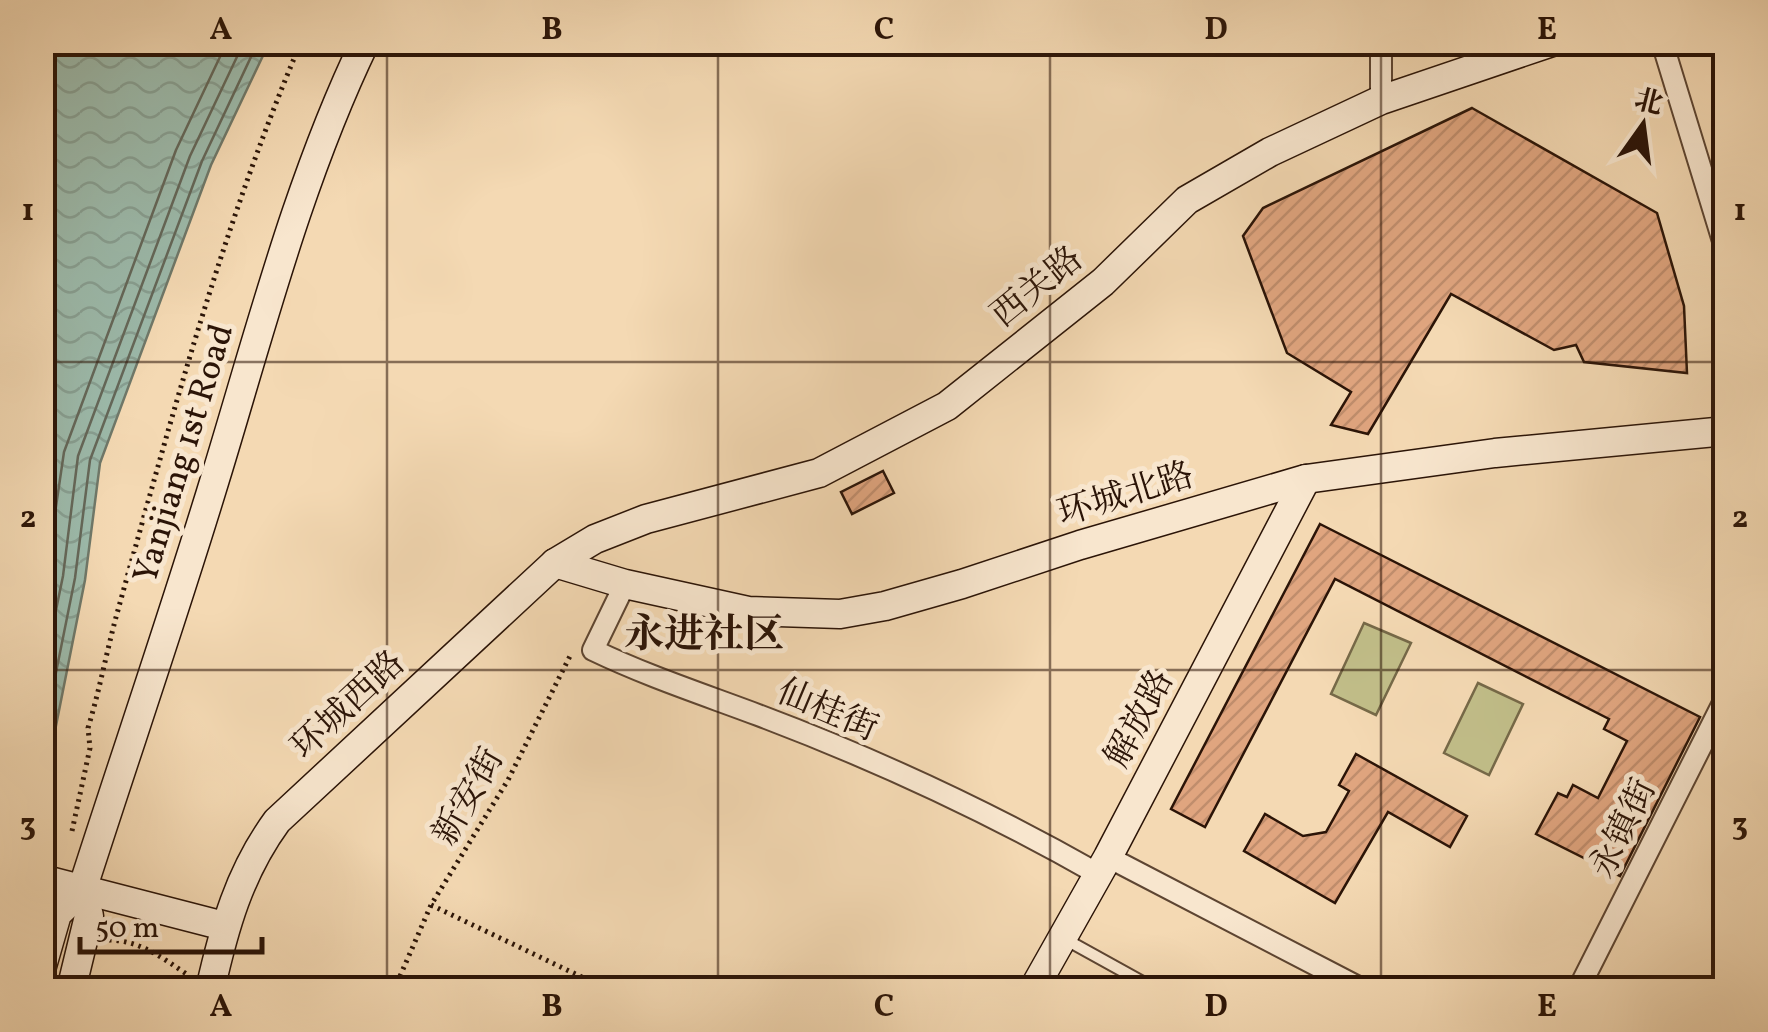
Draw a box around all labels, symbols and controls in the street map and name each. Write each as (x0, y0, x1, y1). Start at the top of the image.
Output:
text: A (210, 9, 233, 53)
text: B (541, 9, 563, 53)
text: C (874, 9, 894, 53)
text: D (1204, 9, 1228, 53)
text: E (1537, 9, 1557, 53)
north arrow (1593, 75, 1693, 175)
text: 北 (1630, 81, 1667, 125)
text: 1 (22, 190, 34, 234)
text: 1 (1734, 190, 1746, 234)
street label: 西关路 (982, 237, 1094, 340)
street label: Yanjiang 1st Road (123, 318, 247, 589)
street label: 环城北路 (1052, 452, 1200, 539)
text: 2 (20, 497, 36, 541)
text: 2 (1732, 497, 1748, 541)
district label: 永进社区 (624, 609, 784, 665)
street label: 环城西路 (281, 641, 417, 771)
street label: 解放路 (1095, 662, 1186, 777)
street label: 仙桂街 (769, 669, 885, 754)
street label: 新安街 (423, 740, 517, 855)
street label: 永镇街 (1580, 772, 1669, 887)
text: 3 (20, 805, 36, 849)
text: 3 (1732, 805, 1748, 849)
scale bar (80, 892, 262, 954)
text: 50 m (95, 908, 159, 950)
text: A (210, 986, 233, 1030)
text: B (541, 986, 563, 1030)
text: C (874, 986, 894, 1030)
text: D (1204, 986, 1228, 1030)
text: E (1537, 986, 1557, 1030)

